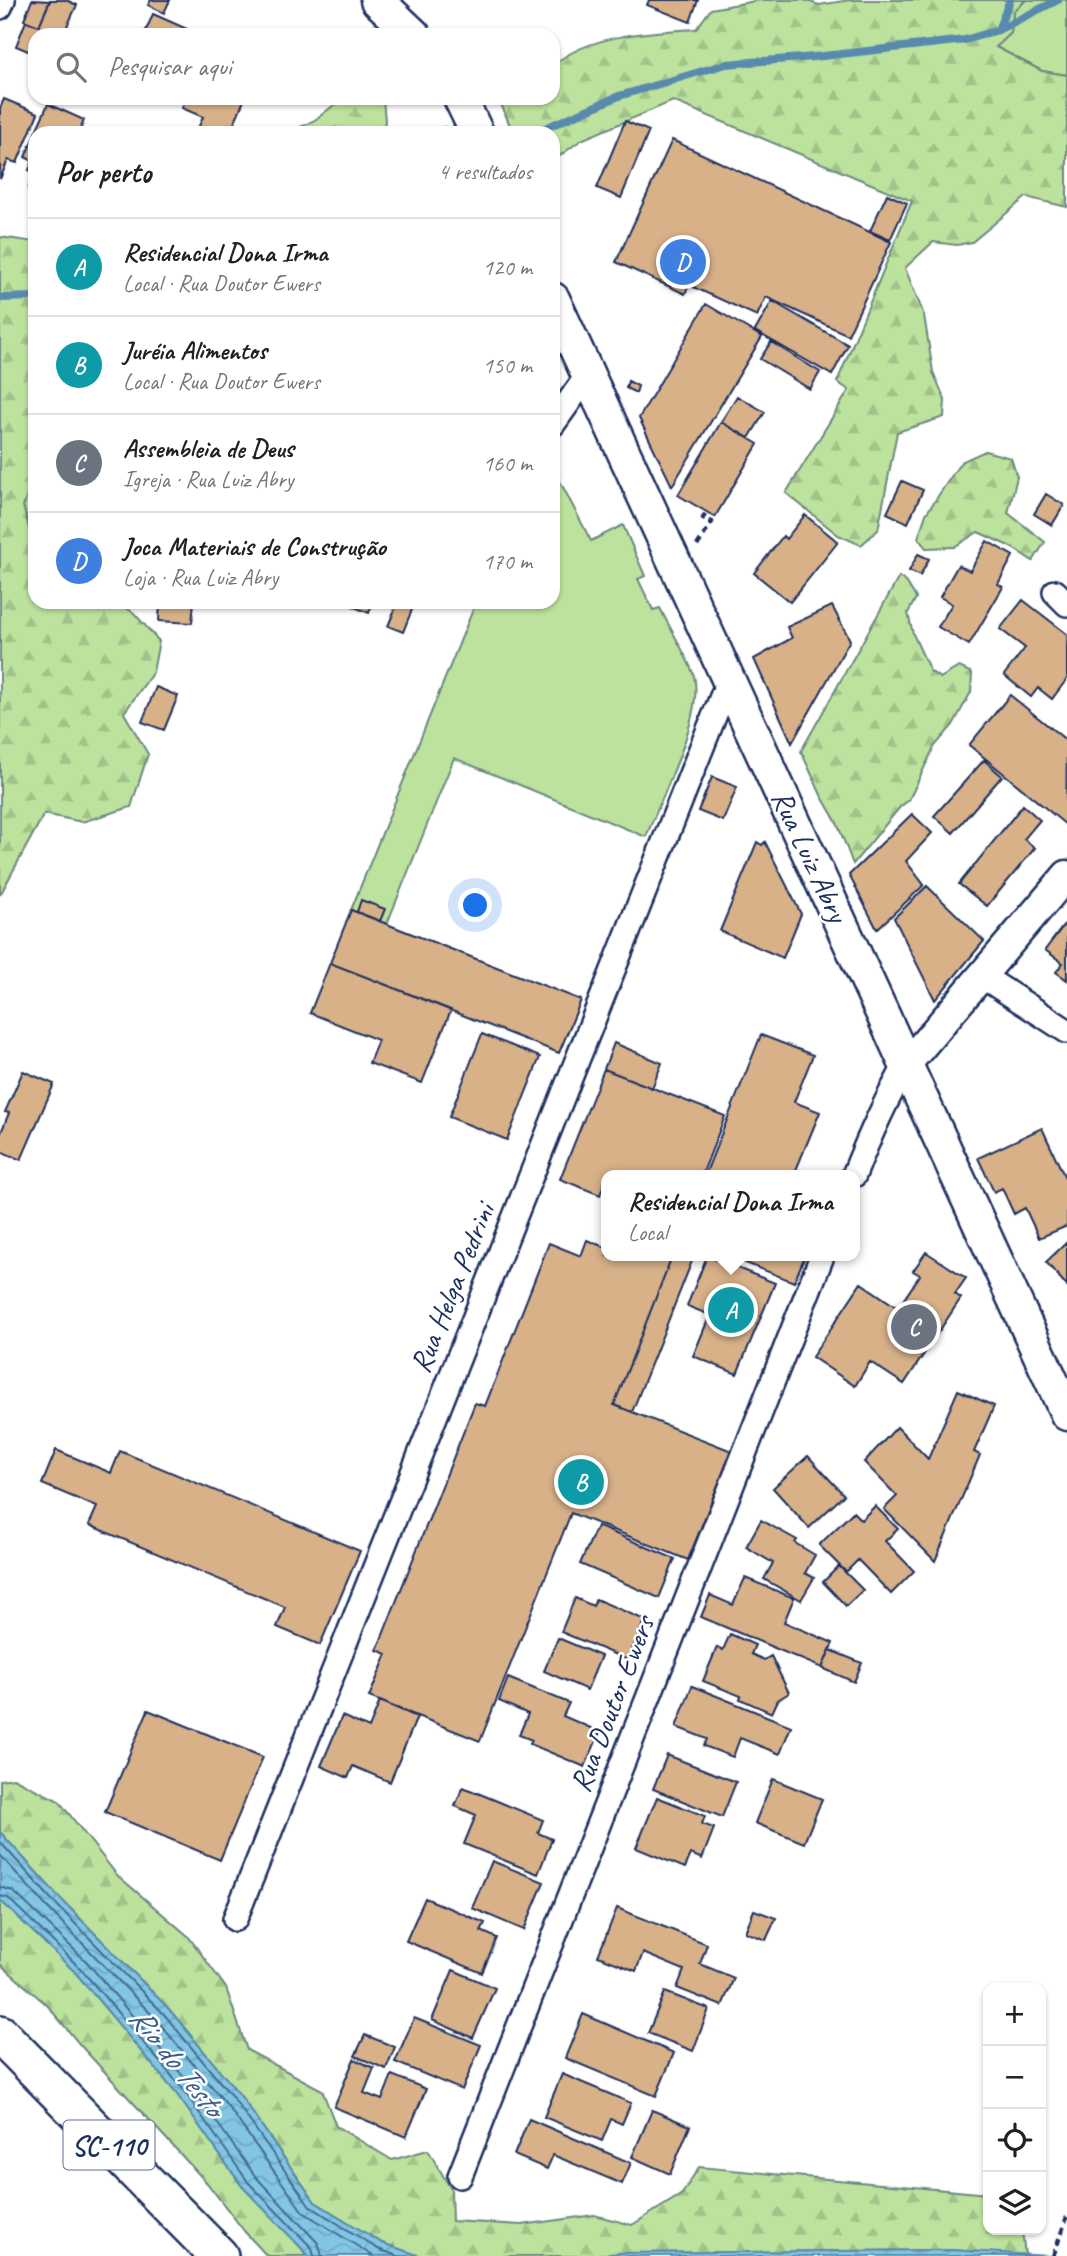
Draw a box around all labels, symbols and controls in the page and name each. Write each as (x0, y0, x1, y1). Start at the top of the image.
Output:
search box (28, 28, 560, 105)
icon: search (52, 48, 90, 86)
text: Pesquisar aqui (108, 50, 232, 83)
text: Por perto (56, 153, 151, 191)
text: 4 resultados (438, 157, 532, 186)
text: Residencial Dona Irma (123, 236, 328, 269)
pin: D (660, 236, 706, 288)
text: A (73, 253, 85, 282)
text: 120 m (483, 253, 532, 282)
text: Local · Rua Doutor Ewers (123, 269, 320, 298)
text: Juréia Alimentos (123, 334, 267, 367)
text: B (73, 351, 85, 380)
text: 150 m (483, 351, 532, 380)
text: Local · Rua Doutor Ewers (123, 367, 320, 396)
text: Assembleia de Deus (123, 432, 294, 465)
text: C (74, 449, 84, 478)
text: 160 m (483, 449, 532, 478)
text: Igreja · Rua Luiz Abry (123, 465, 293, 494)
text: Joca Materiais de Construção (123, 530, 386, 563)
text: D (72, 547, 86, 576)
text: 170 m (483, 547, 532, 576)
text: Loja · Rua Luiz Abry (123, 563, 278, 592)
street label: Rua Luiz Abry (763, 784, 858, 930)
your location (458, 888, 492, 922)
popup (601, 1170, 860, 1261)
text: Residencial Dona Irma (628, 1185, 833, 1218)
street label: Rua Helga Pedrini (401, 1195, 504, 1378)
text: Local (628, 1218, 667, 1247)
pin: A (708, 1284, 754, 1336)
pin: C (891, 1301, 937, 1353)
pin: B (558, 1456, 604, 1508)
street label: Rua Doutor Ewers (561, 1608, 664, 1797)
map controls (983, 1983, 1046, 2235)
button: + (983, 1983, 1046, 2046)
water label: Rio do Testo (120, 1998, 237, 2129)
button: − (983, 2046, 1046, 2109)
button: locate (983, 2109, 1046, 2172)
road number: SC-110 (64, 2120, 154, 2170)
button: layers (983, 2172, 1046, 2235)

